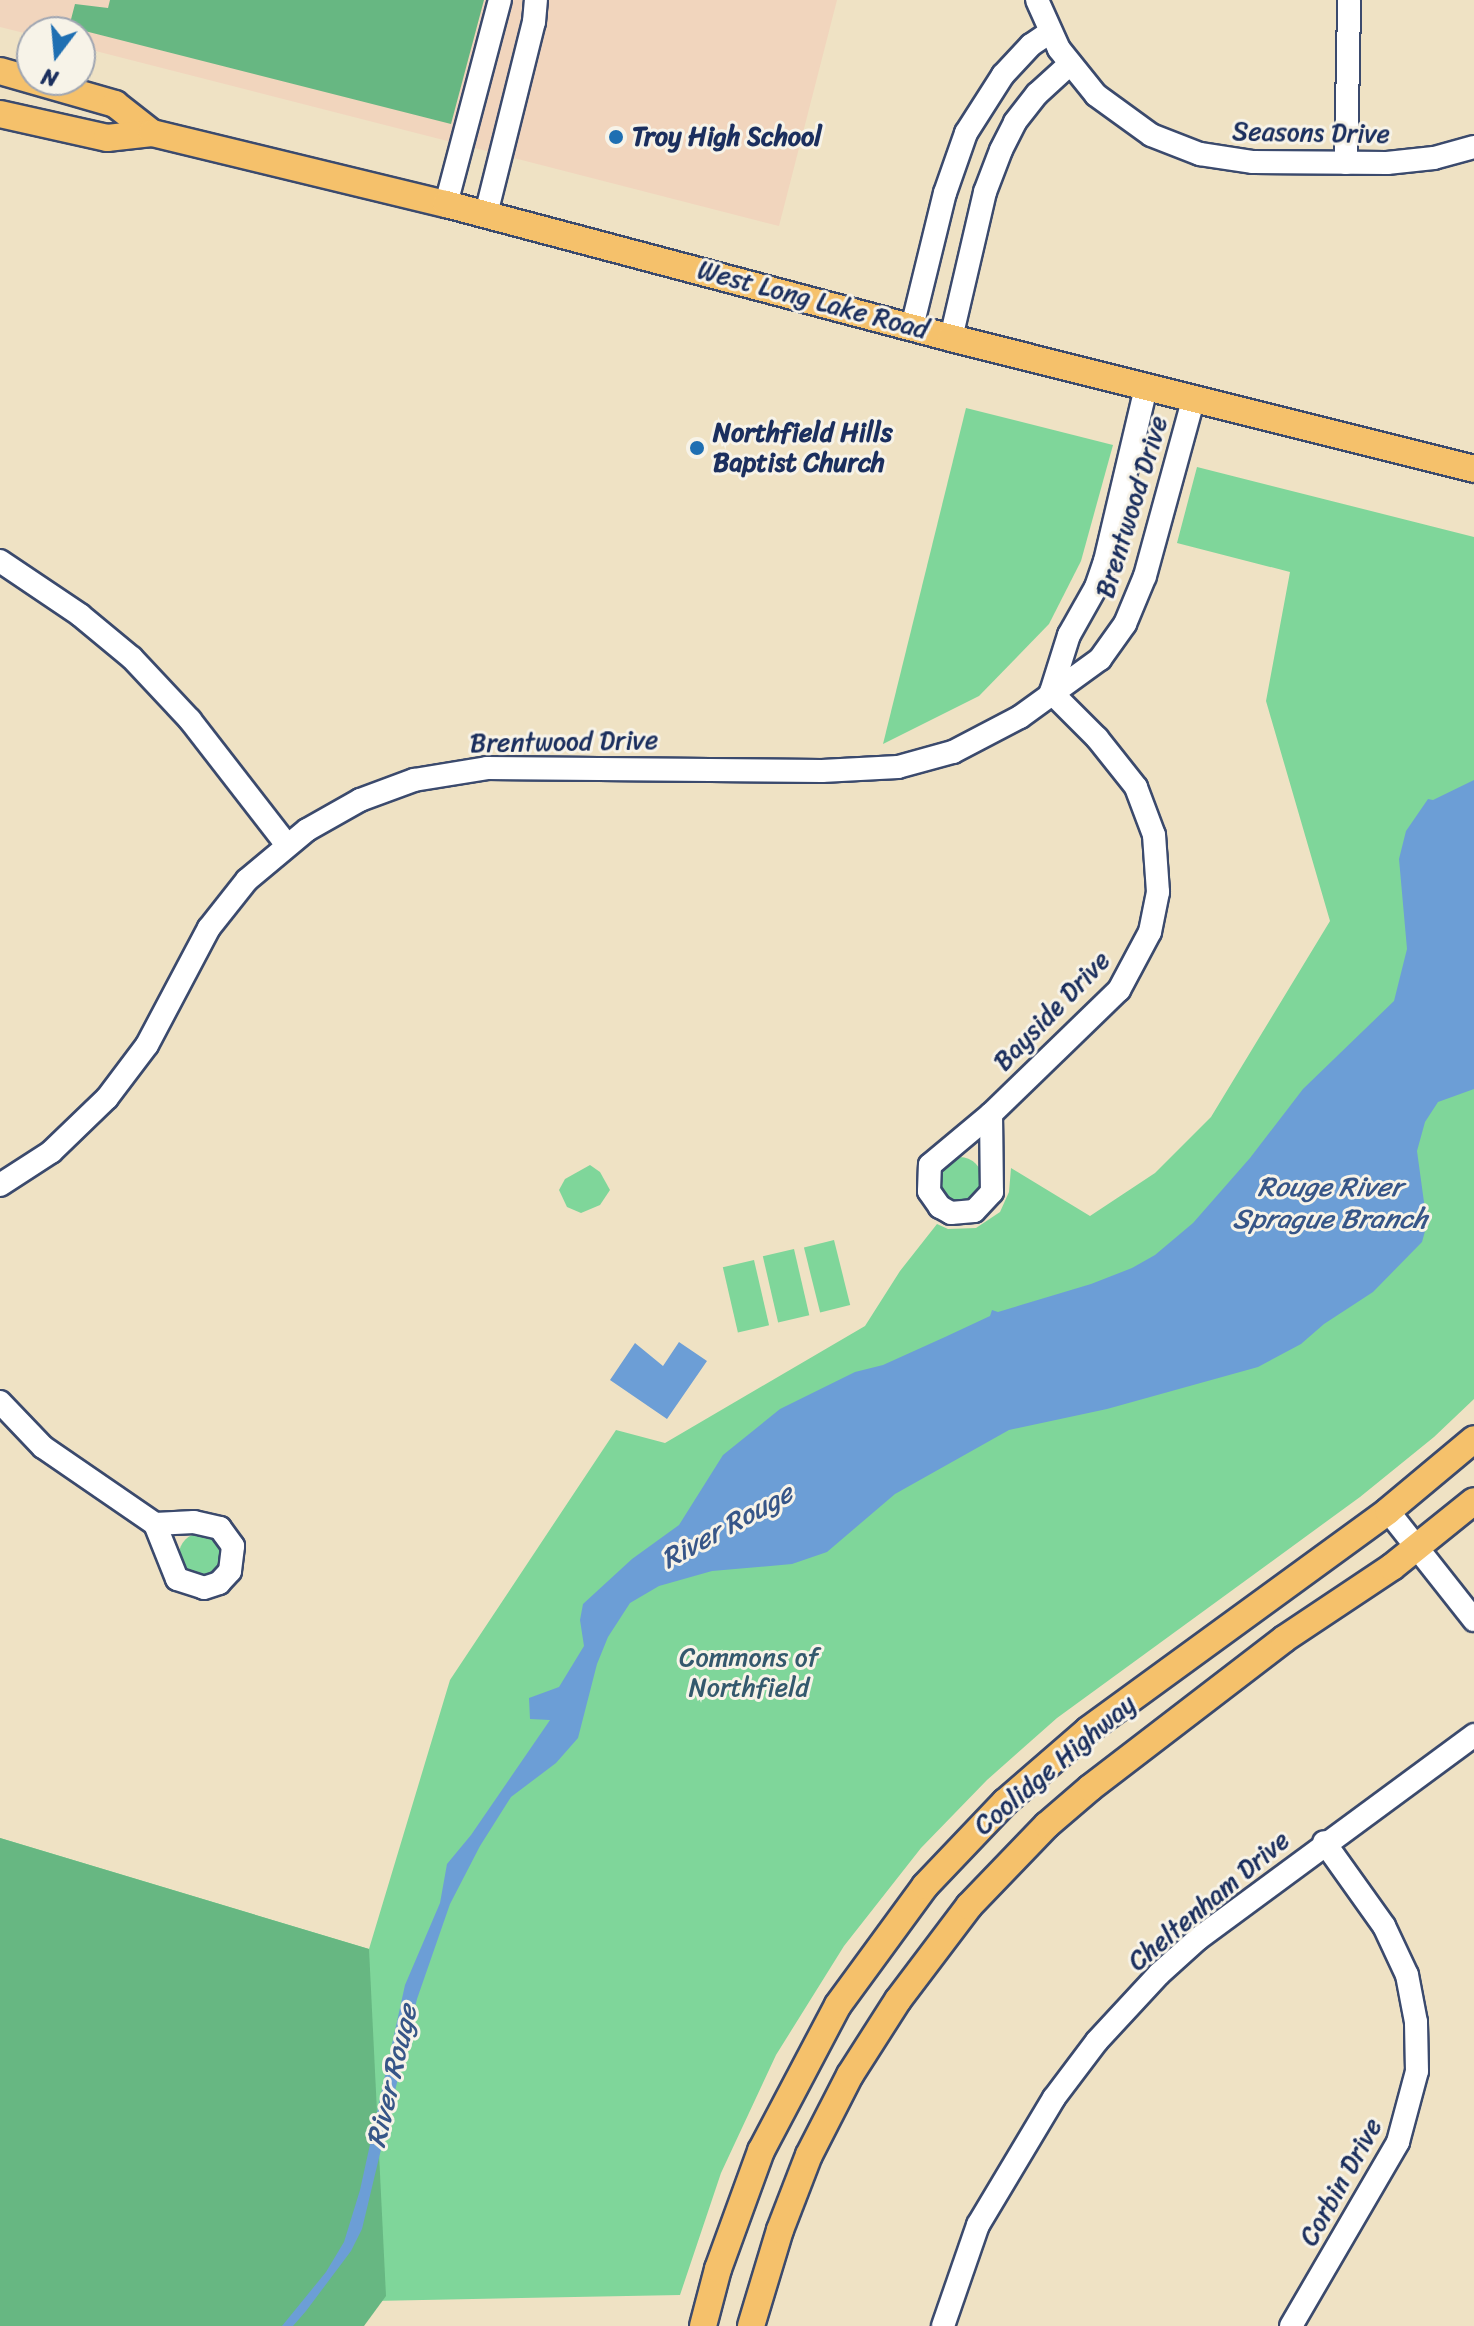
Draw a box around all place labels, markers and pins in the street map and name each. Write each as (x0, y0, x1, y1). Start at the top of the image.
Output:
place label: Troy High School (632, 121, 824, 153)
marker: Troy High School (607, 128, 625, 146)
place label: Northfield Hills Baptist Church (713, 417, 891, 478)
marker: Northfield Hills Baptist Church (688, 439, 706, 457)

